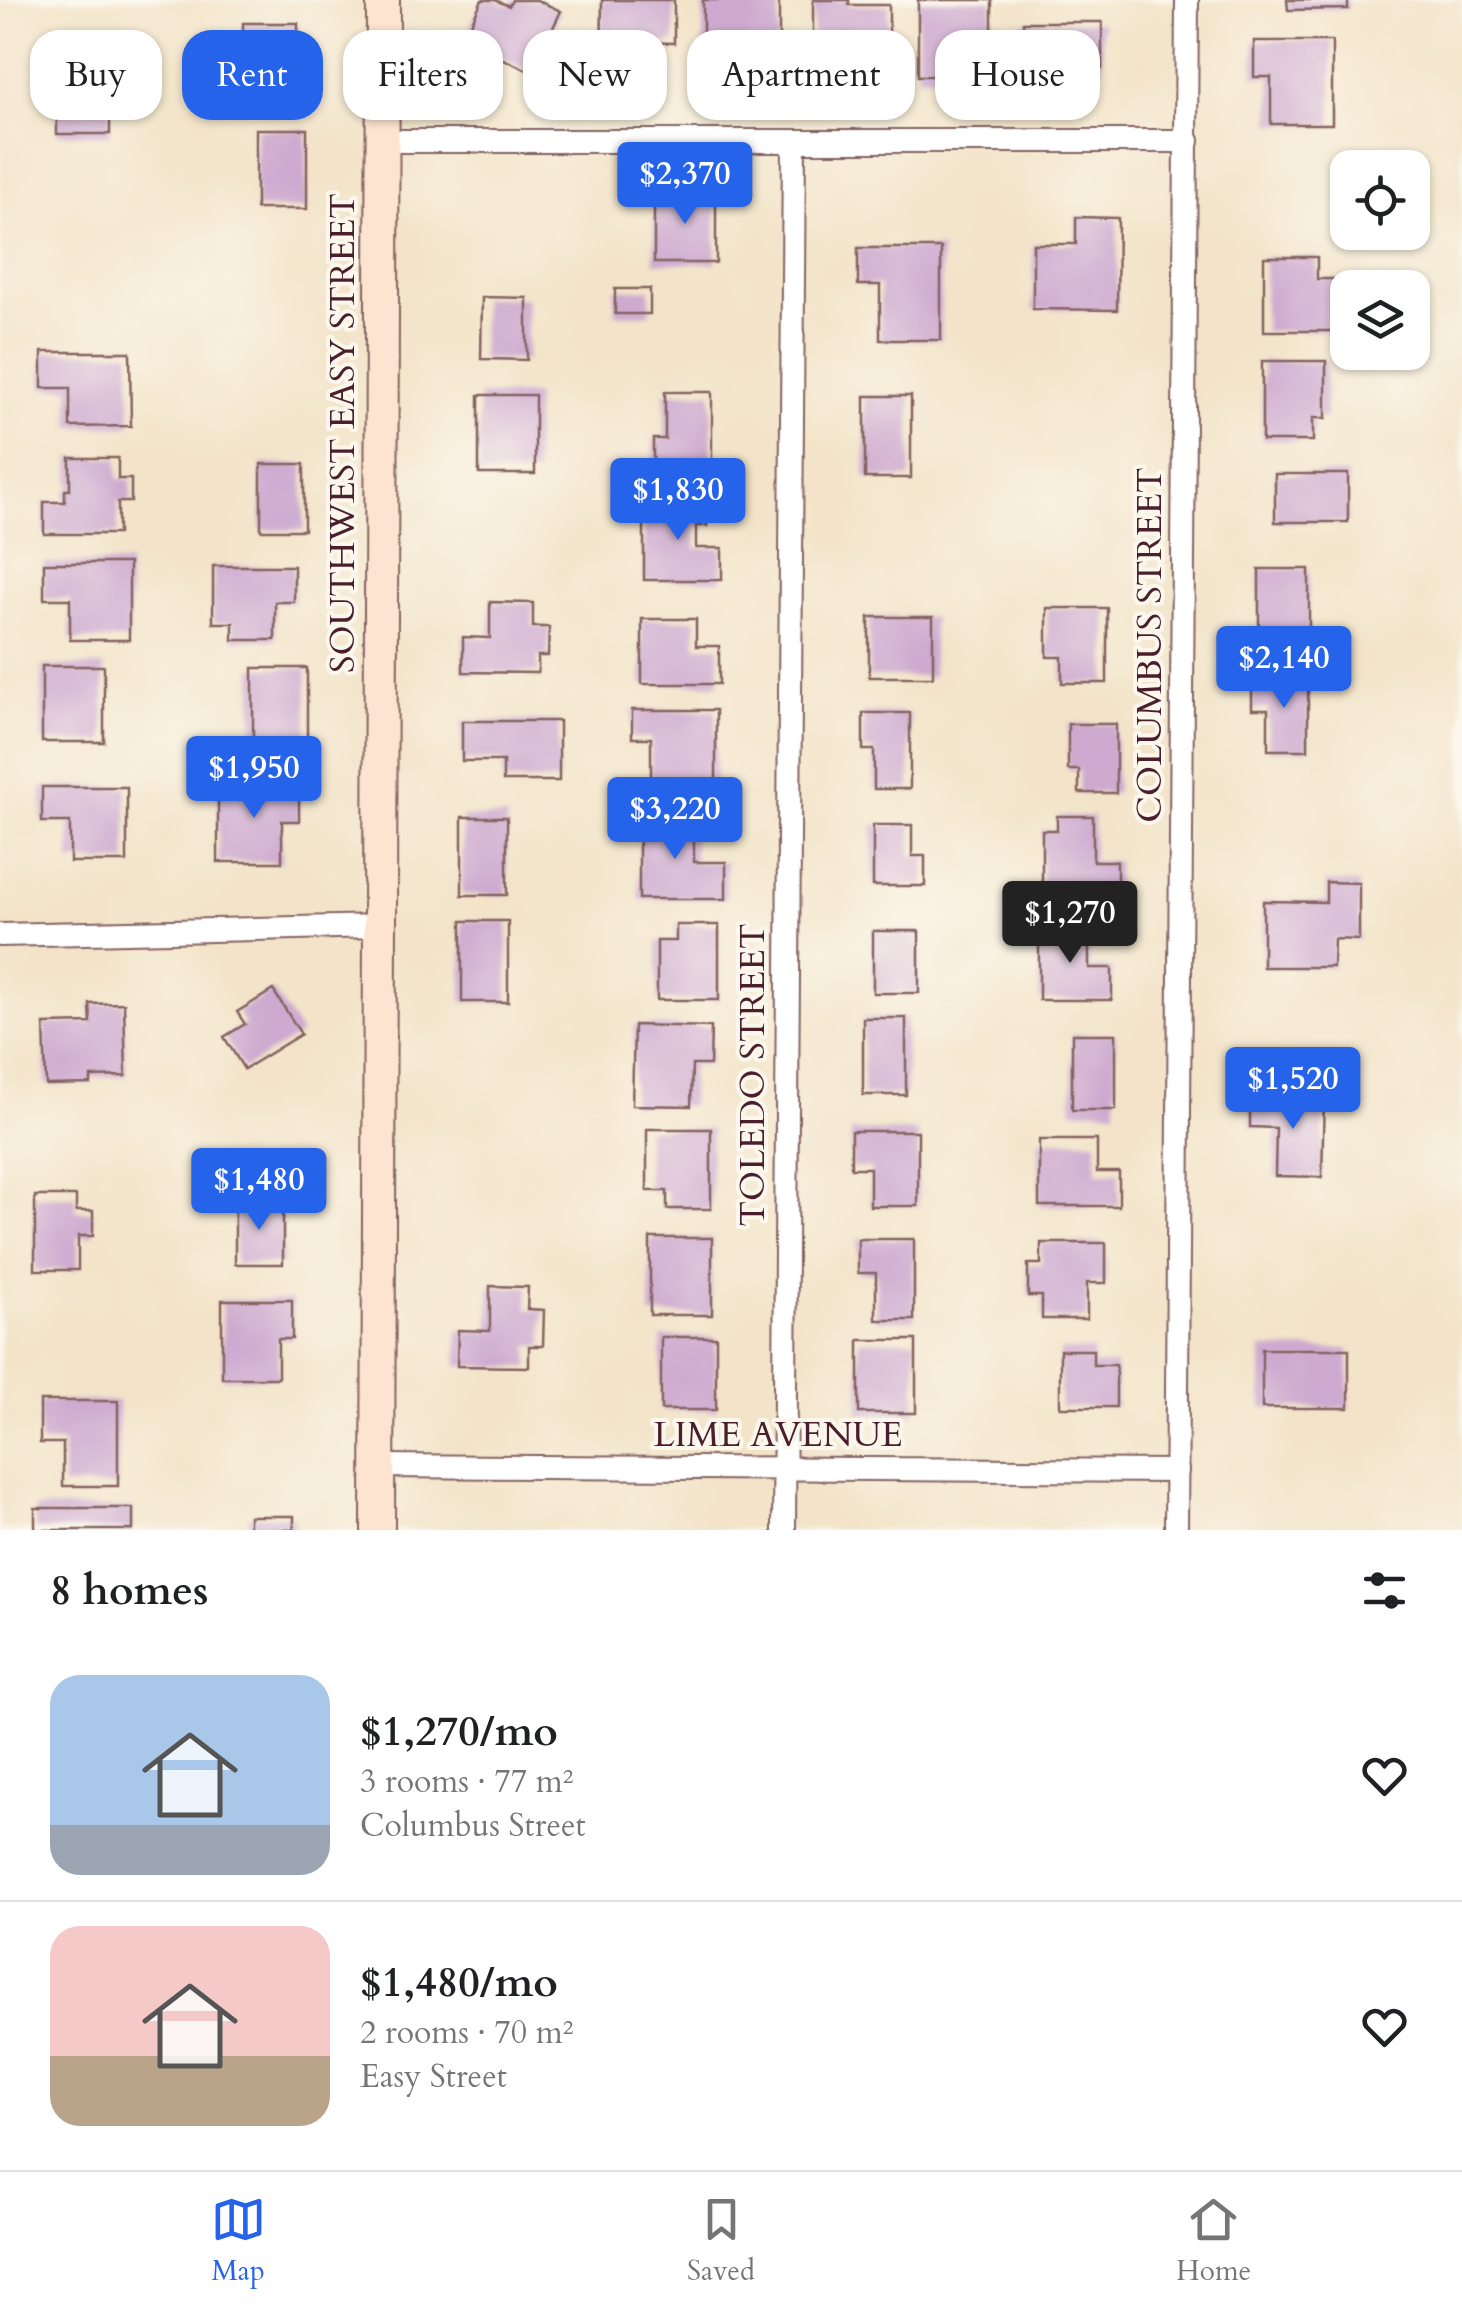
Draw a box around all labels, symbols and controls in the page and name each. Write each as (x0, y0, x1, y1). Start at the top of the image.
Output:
chip: Buy (30, 30, 162, 120)
chip: Rent (182, 30, 323, 120)
chip: Filters (343, 30, 503, 120)
chip: New (523, 30, 667, 120)
chip: Apartment (687, 30, 915, 120)
chip: House (935, 30, 1100, 120)
pin: $2,370 (604, 142, 766, 227)
map controls (1330, 150, 1430, 370)
button: locate (1330, 150, 1430, 250)
text: $2,370 (639, 152, 731, 196)
street label: SOUTHWEST EASY STREET (319, 193, 367, 673)
button: layers (1330, 270, 1430, 370)
pin: $1,830 (597, 458, 759, 543)
street label: COLUMBUS STREET (1126, 467, 1174, 823)
text: $1,830 (632, 468, 724, 512)
pin: $2,140 (1203, 626, 1365, 711)
text: $2,140 (1238, 636, 1330, 680)
pin: $1,950 (173, 736, 335, 821)
text: $1,950 (208, 746, 300, 790)
pin: $3,220 (594, 777, 756, 862)
text: $3,220 (629, 787, 721, 831)
pin: $1,270 (989, 881, 1151, 966)
text: $1,270 (1024, 891, 1116, 935)
street label: TOLEDO STREET (729, 923, 777, 1227)
pin: $1,520 (1212, 1047, 1374, 1132)
text: $1,520 (1247, 1057, 1339, 1101)
pin: $1,480 (178, 1148, 340, 1233)
text: $1,480 (213, 1158, 305, 1202)
street label: LIME AVENUE (653, 1411, 903, 1459)
text: 8 homes (50, 1562, 208, 1619)
icon: filters (1357, 1563, 1412, 1618)
text: $1,270/mo (360, 1703, 558, 1760)
icon: home (130, 1715, 250, 1835)
icon: heart (1357, 1748, 1412, 1803)
text: 3 rooms · 77 m² (360, 1760, 573, 1804)
text: Columbus Street (360, 1804, 586, 1848)
text: $1,480/mo (360, 1954, 558, 2011)
icon: home (130, 1966, 250, 2086)
icon: heart (1357, 1999, 1412, 2054)
text: 2 rooms · 70 m² (360, 2011, 573, 2055)
text: Easy Street (360, 2055, 507, 2099)
tab: Map (211, 2192, 266, 2290)
tab: Saved (687, 2192, 755, 2290)
tab: Home (1176, 2192, 1251, 2290)

